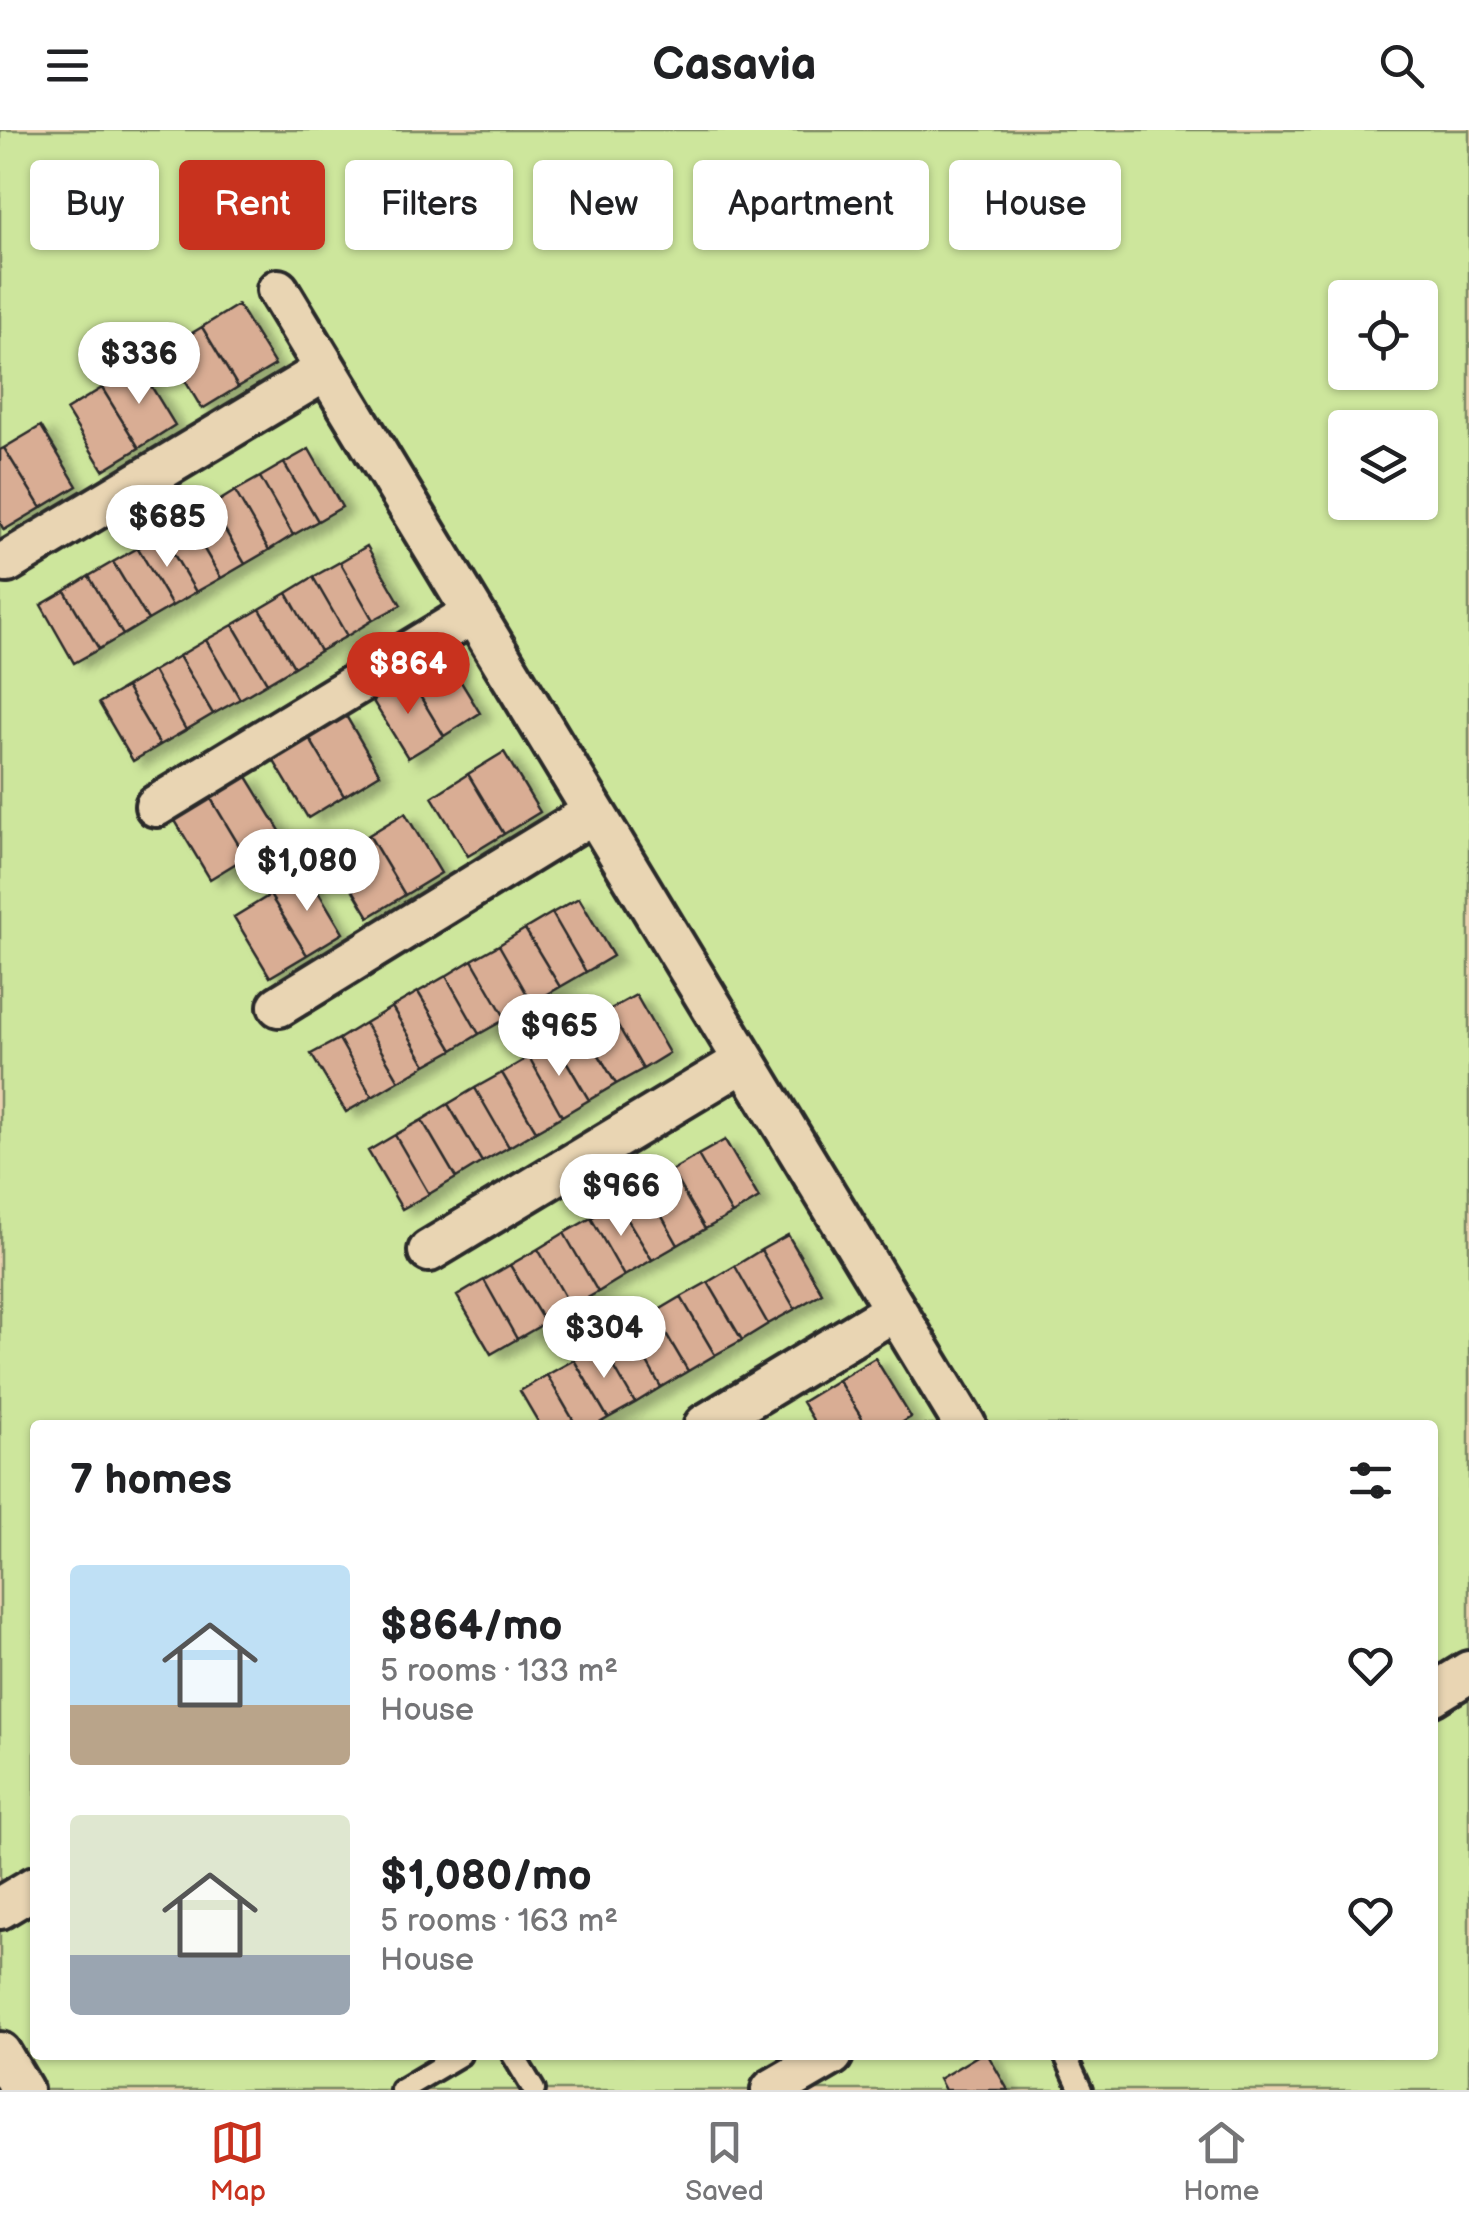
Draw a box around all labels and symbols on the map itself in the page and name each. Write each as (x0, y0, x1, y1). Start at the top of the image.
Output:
pin: $336 (80, 322, 198, 407)
pin: $685 (108, 485, 226, 570)
pin: $864 (349, 632, 467, 717)
pin: $1,080 (226, 829, 388, 914)
pin: $965 (500, 994, 618, 1079)
pin: $966 (562, 1154, 680, 1239)
pin: $304 (545, 1296, 663, 1381)

